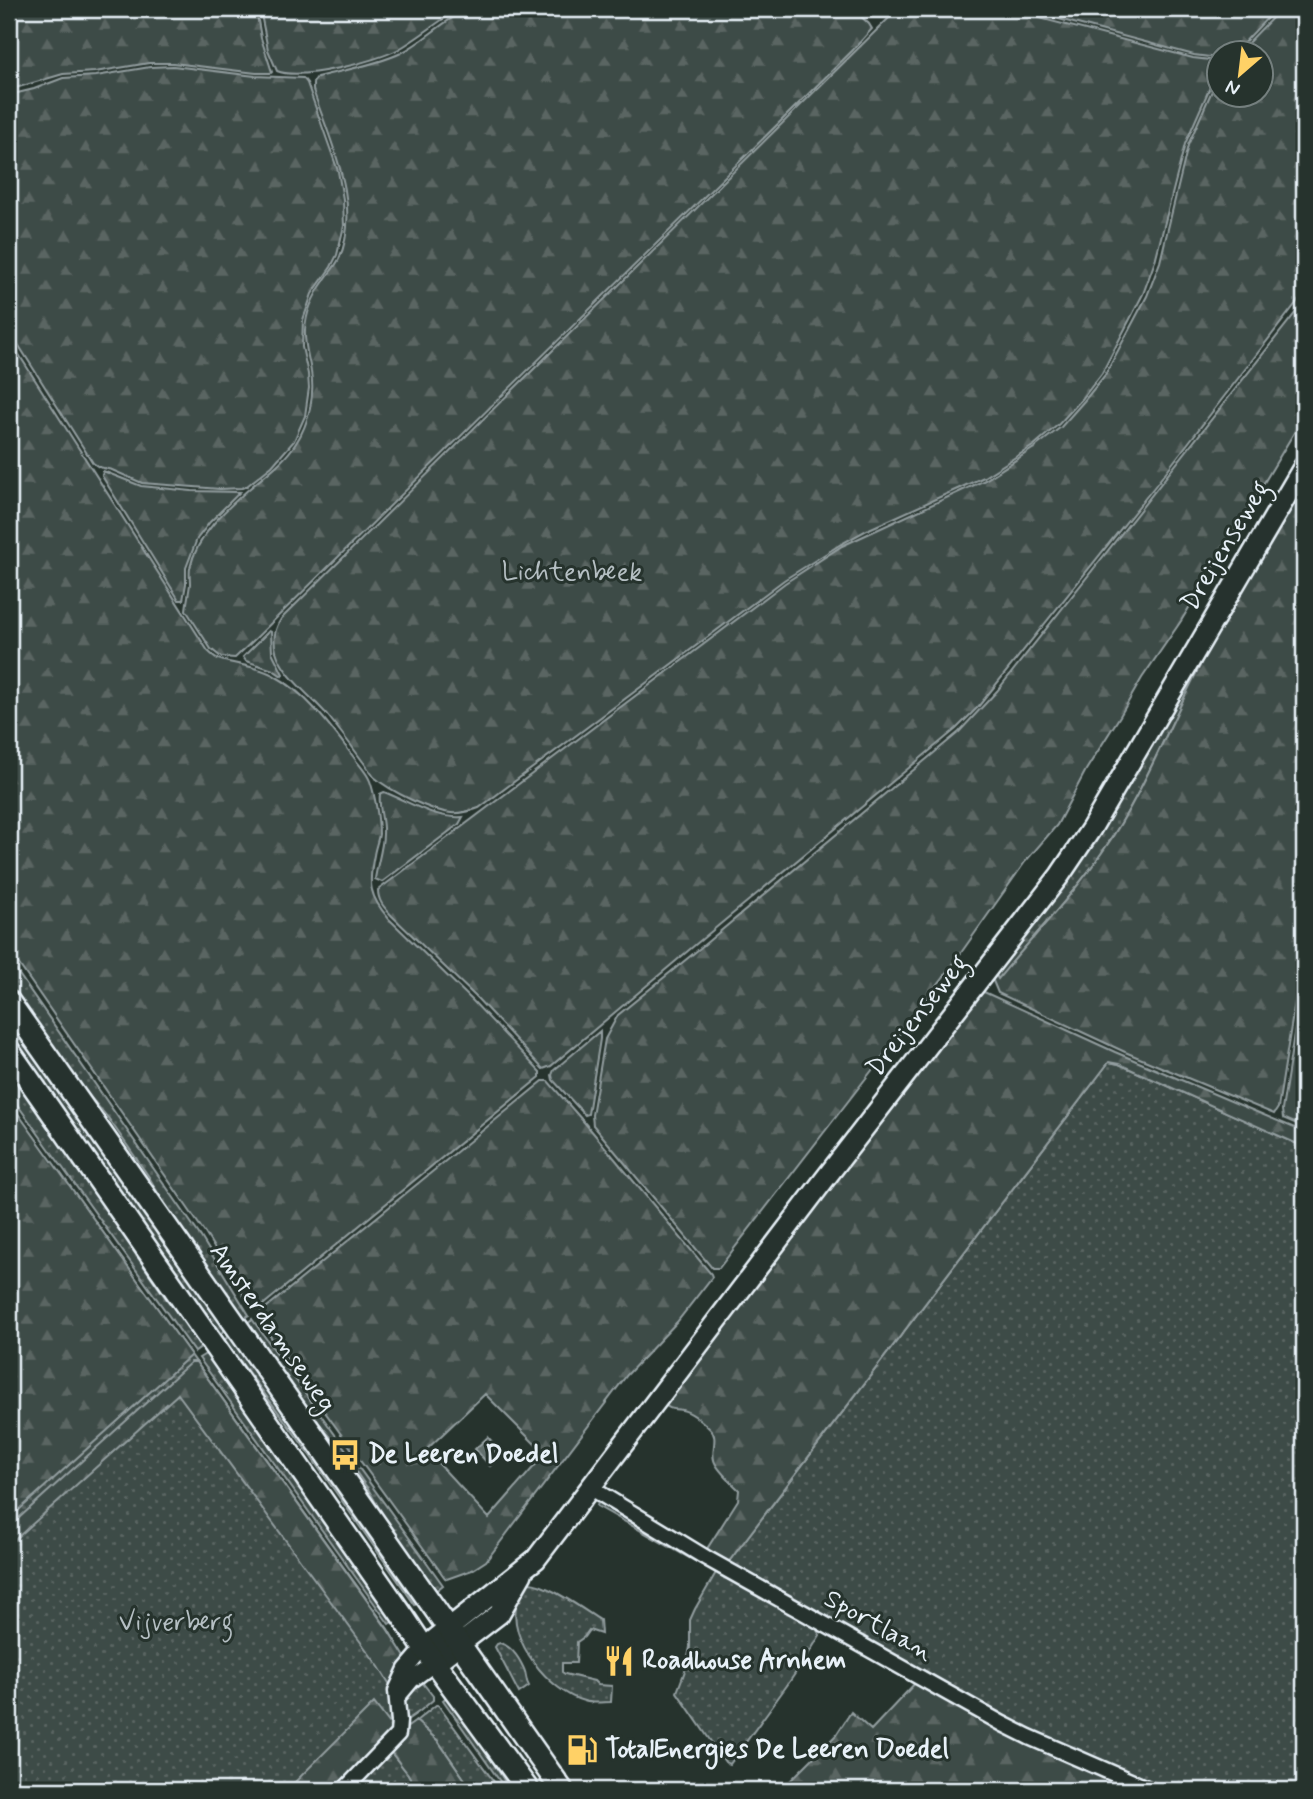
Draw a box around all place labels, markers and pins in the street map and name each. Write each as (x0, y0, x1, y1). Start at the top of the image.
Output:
bus stop icon: De Leeren Doedel (328, 1438, 362, 1472)
place label: De Leeren Doedel (368, 1438, 558, 1472)
restaurant icon: Roadhouse Arnhem (602, 1644, 636, 1678)
place label: Roadhouse Arnhem (642, 1644, 846, 1678)
fuel station icon: TotalEnergies De Leeren Doedel (565, 1733, 599, 1767)
place label: TotalEnergies De Leeren Doedel (605, 1733, 949, 1770)

